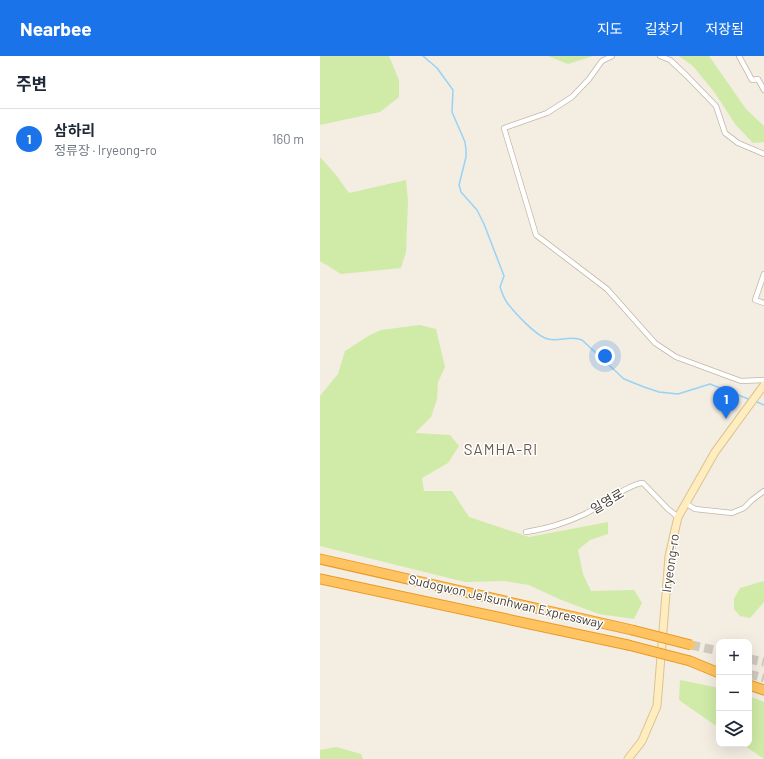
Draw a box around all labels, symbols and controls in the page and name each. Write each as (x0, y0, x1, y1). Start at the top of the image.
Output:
text: Nearbee (20, 17, 92, 40)
text: 지도 (597, 20, 623, 37)
text: 길찾기 (645, 20, 683, 37)
text: 저장됨 (705, 20, 744, 37)
text: 주변 (16, 73, 47, 93)
text: 삼하리 (54, 121, 95, 139)
text: 1 (27, 131, 31, 147)
text: 160 m (272, 131, 304, 147)
text: 정류장 · Iryeong-ro (54, 142, 157, 158)
your location (595, 346, 615, 366)
pin: 1 (713, 386, 739, 419)
district label: SAMHA-RI (464, 440, 538, 458)
street label: 일영로 (587, 485, 627, 517)
street label: Iryeong-ro (658, 533, 682, 593)
street label: Sudogwon Je1sunhwan Expressway (407, 571, 605, 631)
map controls (716, 639, 752, 747)
button: + (716, 639, 752, 675)
button: − (716, 675, 752, 711)
button: layers (716, 711, 752, 747)

